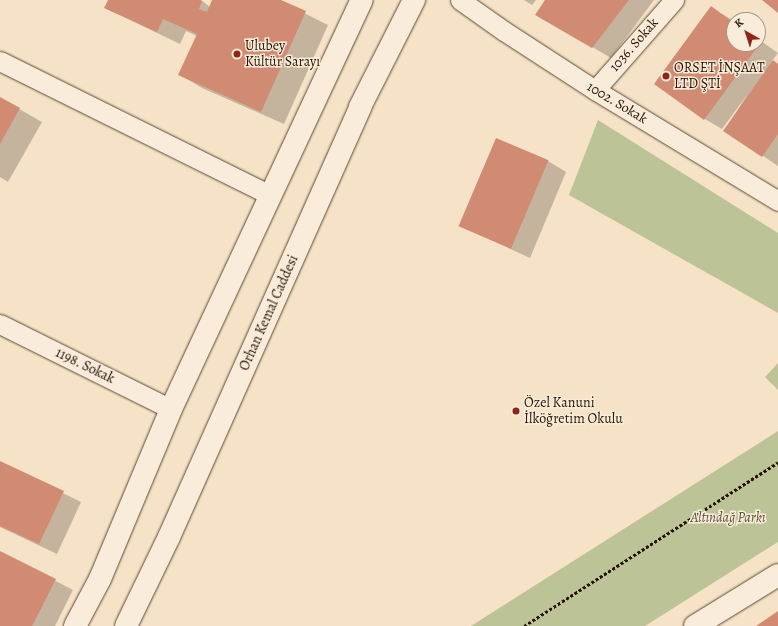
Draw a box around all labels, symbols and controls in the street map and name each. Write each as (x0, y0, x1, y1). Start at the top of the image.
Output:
north arrow (726, 12, 766, 52)
street label: 1036. Sokak (606, 15, 662, 75)
text: K (731, 15, 746, 31)
place label: Ulubey Kültür Sarayı (245, 38, 320, 70)
marker: Ulubey Kültür Sarayı (232, 49, 242, 59)
place label: ORSET İNŞAAT LTD ŞTİ (674, 60, 765, 92)
marker: ORSET İNŞAAT LTD ŞTİ (661, 71, 671, 81)
street label: 1002. Sokak (584, 78, 650, 128)
street label: Orhan Kemal Caddesi (236, 253, 302, 373)
street label: 1198. Sokak (53, 344, 117, 388)
place label: Özel Kanuni İlköğretim Okulu (524, 395, 623, 428)
marker: Özel Kanuni İlköğretim Okulu (511, 406, 521, 416)
park label: Altındağ Parkı (690, 510, 766, 526)

